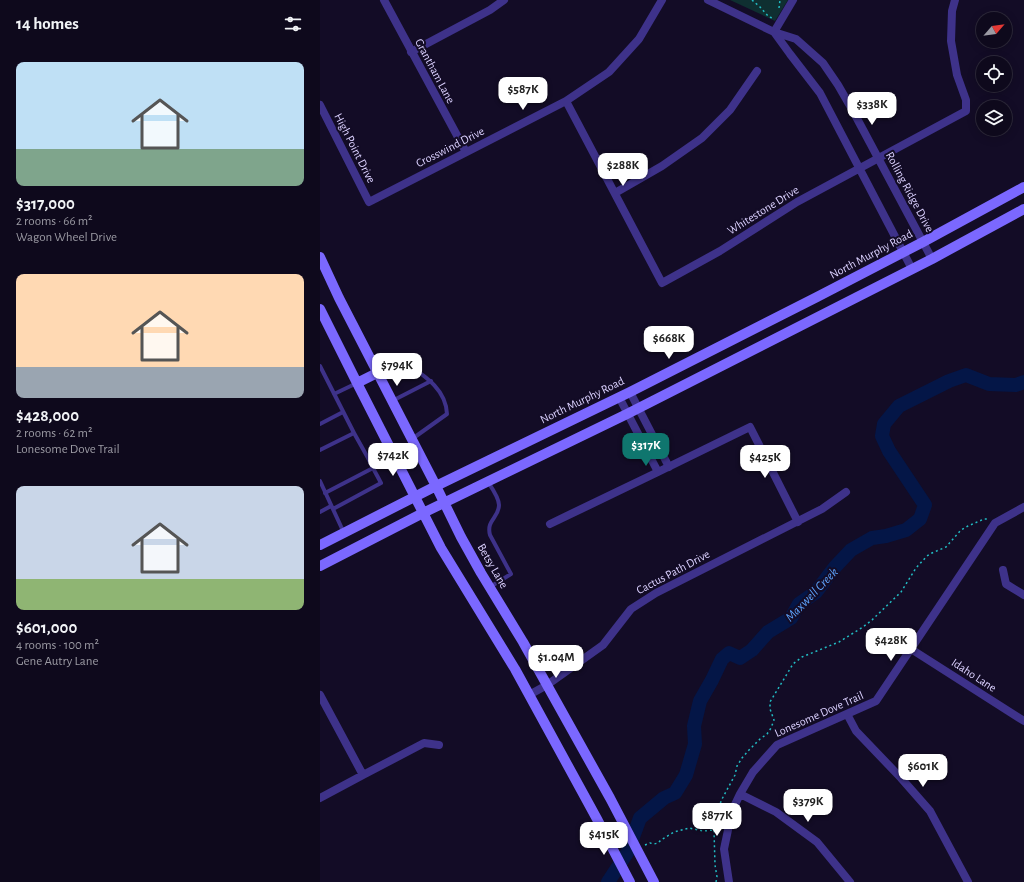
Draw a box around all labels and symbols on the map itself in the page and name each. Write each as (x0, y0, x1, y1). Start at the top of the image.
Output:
north arrow (976, 12, 1012, 48)
street label: Grantham Lane (413, 37, 457, 105)
pin: $587K (495, 77, 551, 111)
pin: $338K (844, 92, 900, 126)
street label: High Point Drive (332, 111, 378, 185)
street label: Crosswind Drive (414, 125, 486, 169)
street label: Rolling Ridge Drive (884, 150, 936, 234)
pin: $288K (595, 153, 651, 187)
street label: Whitestone Drive (725, 183, 801, 237)
street label: North Murphy Road (828, 227, 915, 282)
pin: $668K (641, 326, 697, 360)
pin: $794K (369, 353, 425, 387)
street label: North Murphy Road (538, 374, 626, 426)
pin: $317K (618, 433, 674, 467)
pin: $742K (365, 443, 421, 477)
pin: $425K (737, 445, 793, 479)
street label: Betsy Lane (475, 542, 511, 591)
street label: Cactus Path Drive (634, 548, 712, 596)
water label: Maxwell Creek (783, 566, 841, 624)
pin: $428K (863, 628, 919, 662)
pin: $1.04M (523, 645, 589, 679)
street label: Idaho Lane (949, 656, 999, 694)
street label: Lonesome Dove Trail (773, 689, 865, 739)
pin: $601K (895, 754, 951, 788)
pin: $379K (780, 789, 836, 823)
pin: $877K (689, 803, 745, 837)
pin: $415K (576, 822, 632, 856)

